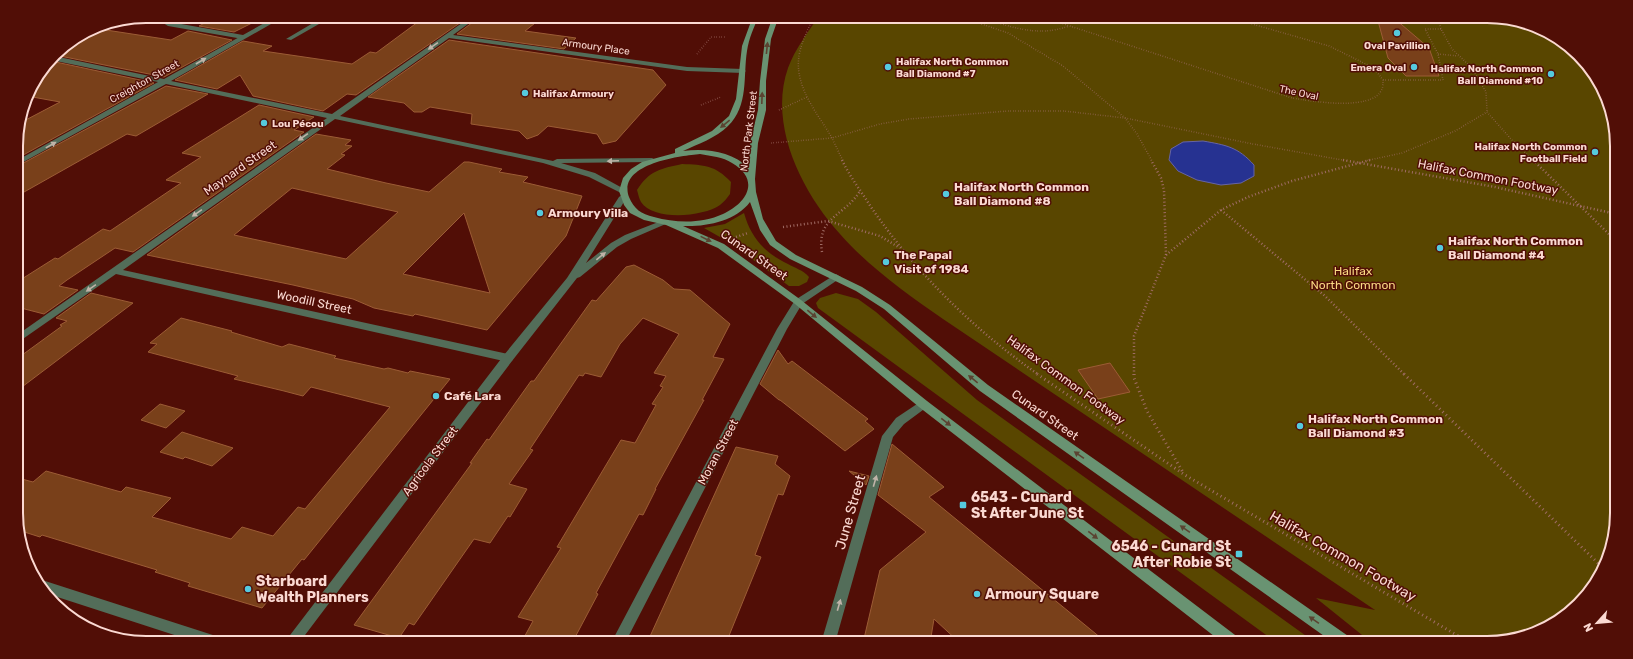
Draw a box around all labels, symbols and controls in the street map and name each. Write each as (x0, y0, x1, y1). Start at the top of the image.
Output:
marker: Oval Pavillion (1392, 28, 1402, 38)
street label: Armoury Place (561, 36, 631, 58)
place label: Oval Pavillion (1364, 40, 1430, 52)
one-way arrow (427, 42, 438, 51)
one-way arrow (763, 42, 770, 54)
place label: Halifax North Common Ball Diamond #7 (896, 56, 1008, 80)
street label: Creighton Street (108, 58, 181, 106)
one-way arrow (195, 58, 207, 65)
marker: Halifax North Common Ball Diamond #7 (883, 62, 893, 72)
place label: Emera Oval (1350, 62, 1406, 74)
marker: Emera Oval (1409, 62, 1419, 72)
place label: Halifax North Common Ball Diamond #10 (1431, 63, 1543, 87)
marker: Halifax North Common Ball Diamond #10 (1546, 69, 1556, 79)
street label: The Oval (1278, 83, 1320, 103)
marker: Halifax Armoury (520, 88, 530, 98)
place label: Halifax Armoury (533, 88, 614, 100)
street label: North Park Street (738, 90, 760, 172)
one-way arrow (759, 92, 766, 104)
marker: Lou Pécou (259, 118, 269, 128)
place label: Lou Pécou (272, 118, 324, 130)
one-way arrow (719, 120, 730, 129)
one-way arrow (298, 133, 309, 142)
street label: Maynard Street (201, 138, 279, 198)
place label: Halifax North Common Football Field (1475, 141, 1587, 165)
one-way arrow (45, 142, 56, 148)
marker: Halifax North Common Football Field (1590, 147, 1600, 157)
street label: Halifax Common Footway (1417, 157, 1560, 198)
one-way arrow (607, 158, 619, 165)
place label: Halifax North Common Ball Diamond #8 (954, 180, 1089, 208)
marker: Halifax North Common Ball Diamond #8 (941, 189, 951, 199)
place label: Armoury Villa (548, 206, 628, 220)
marker: Armoury Villa (535, 208, 545, 218)
one-way arrow (192, 209, 203, 217)
street label: Cunard Street (718, 227, 790, 283)
place label: Halifax North Common Ball Diamond #4 (1448, 234, 1583, 262)
one-way arrow (701, 236, 712, 242)
marker: Halifax North Common Ball Diamond #4 (1435, 243, 1445, 253)
place label: The Papal Visit of 1984 (894, 248, 969, 276)
one-way arrow (596, 251, 606, 260)
marker: The Papal Visit of 1984 (881, 257, 891, 267)
park label: Halifax North Common (1310, 264, 1396, 292)
one-way arrow (86, 284, 97, 292)
street label: Woodill Street (275, 287, 353, 317)
one-way arrow (807, 309, 817, 318)
street label: Halifax Common Footway (1004, 332, 1128, 428)
one-way arrow (967, 375, 978, 383)
street label: Cunard Street (1009, 387, 1081, 443)
place label: Café Lara (444, 389, 501, 403)
marker: Café Lara (431, 391, 441, 401)
place label: Halifax North Common Ball Diamond #3 (1308, 412, 1443, 440)
street label: Moran Street (695, 416, 741, 487)
one-way arrow (941, 417, 951, 425)
marker: Halifax North Common Ball Diamond #3 (1295, 421, 1305, 431)
street label: Agricola Street (399, 423, 461, 498)
one-way arrow (1073, 451, 1084, 459)
street label: June Street (832, 472, 869, 552)
one-way arrow (872, 474, 878, 486)
place label: 6543 - Cunard St After June St (971, 489, 1084, 522)
marker: 6543 - Cunard St After June St (958, 500, 968, 510)
street label: Halifax Common Footway (1266, 507, 1419, 606)
one-way arrow (1180, 525, 1190, 533)
one-way arrow (1088, 531, 1099, 539)
place label: 6546 - Cunard St After Robie St (1112, 538, 1231, 571)
marker: 6546 - Cunard St After Robie St (1234, 549, 1244, 559)
place label: Starboard Wealth Planners (256, 573, 369, 606)
marker: Starboard Wealth Planners (243, 584, 253, 594)
place label: Armoury Square (985, 586, 1099, 603)
marker: Armoury Square (972, 589, 982, 599)
one-way arrow (836, 599, 842, 611)
north arrow (1577, 603, 1617, 643)
one-way arrow (1309, 616, 1320, 624)
text: N (1581, 621, 1596, 634)

